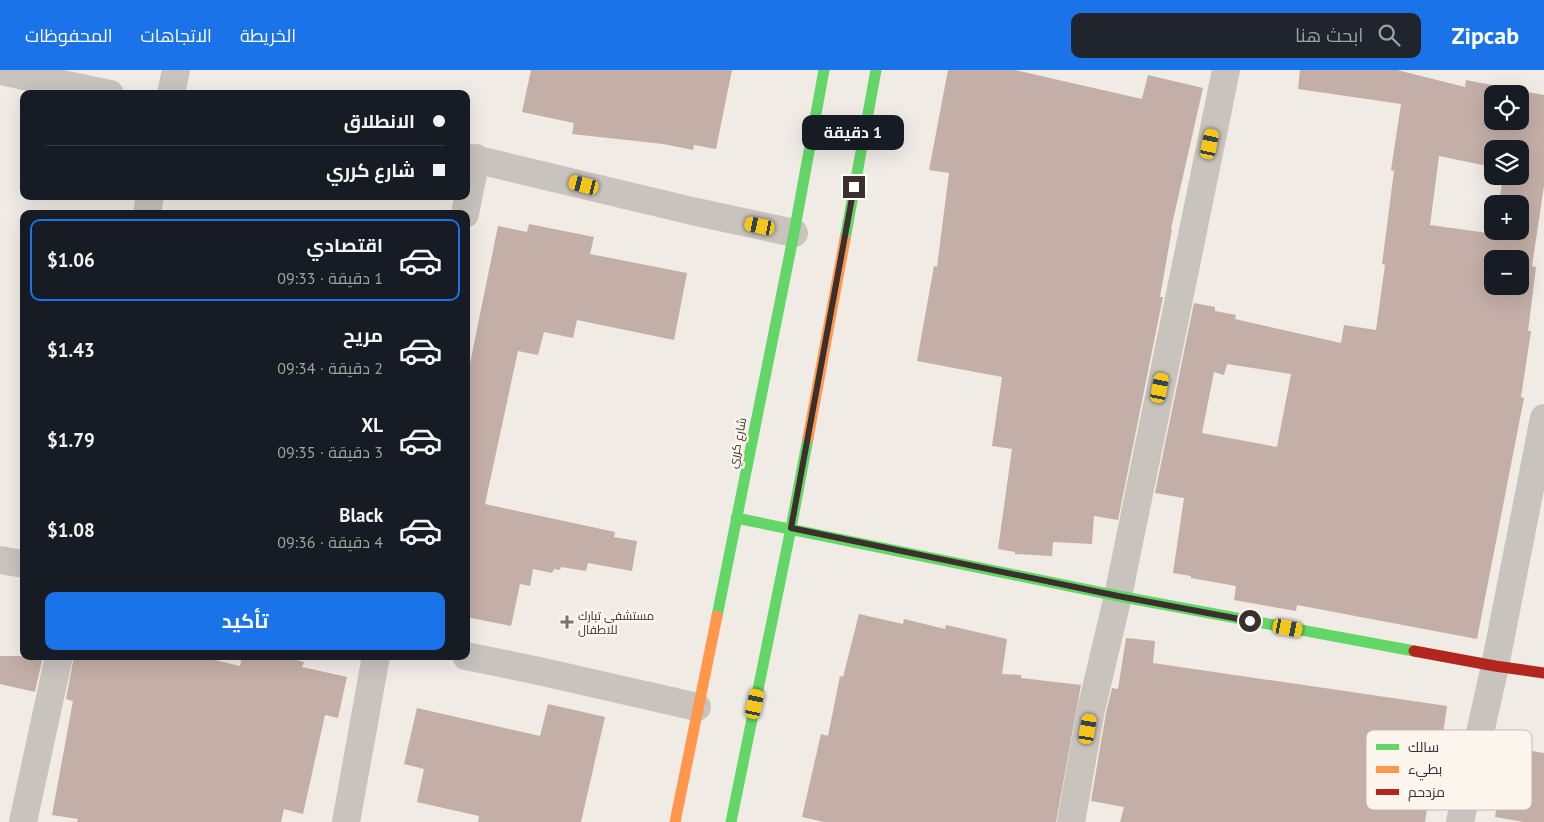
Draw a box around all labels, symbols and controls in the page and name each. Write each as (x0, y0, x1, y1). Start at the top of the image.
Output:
search box (1071, 13, 1421, 58)
text: Zipcab (1451, 20, 1519, 51)
icon: search (1375, 21, 1403, 49)
text: ابحث هنا (1295, 23, 1363, 47)
text: المحفوظات (25, 24, 113, 47)
text: الاتجاهات (141, 24, 212, 47)
text: الخريطة (240, 24, 296, 47)
map controls (1484, 85, 1529, 295)
button: locate (1484, 85, 1529, 130)
text: الانطلاق (344, 109, 415, 133)
callout: 1 دقيقة (803, 114, 905, 150)
text: 1 دقيقة (824, 122, 882, 142)
car (1199, 128, 1220, 160)
button: layers (1484, 140, 1529, 185)
text: شارع كرري (326, 158, 415, 182)
car (567, 174, 600, 196)
route end (843, 176, 865, 198)
button: + (1484, 195, 1529, 240)
car (743, 216, 776, 236)
text: اقتصادي (307, 233, 383, 257)
icon: car (398, 238, 443, 283)
text: $1.06 (47, 248, 95, 272)
button: − (1484, 250, 1529, 295)
text: 1 دقيقة · 09:33 (277, 268, 383, 288)
text: مريح (343, 323, 383, 347)
icon: car (398, 328, 443, 373)
text: $1.43 (47, 338, 95, 362)
text: 2 دقيقة · 09:34 (277, 358, 383, 378)
car (1149, 372, 1170, 404)
text: XL (361, 413, 383, 437)
street label: شارع كرري (725, 416, 752, 470)
icon: car (398, 418, 443, 463)
text: $1.79 (47, 428, 95, 452)
text: 3 دقيقة · 09:35 (277, 442, 383, 462)
text: Black (339, 503, 383, 527)
icon: car (398, 508, 443, 553)
text: $1.08 (47, 518, 95, 542)
text: 4 دقيقة · 09:36 (277, 532, 383, 552)
button: تأكيد (45, 592, 445, 650)
place label: مستشفى تبارك للاطفال (578, 608, 654, 637)
route start (1239, 610, 1261, 632)
marker: مستشفى تبارك للاطفال (560, 615, 574, 629)
car (1271, 618, 1304, 638)
car (744, 688, 765, 720)
car (1078, 713, 1097, 745)
legend (1366, 730, 1532, 810)
text: سالك (1408, 738, 1439, 756)
text: بطيء (1408, 760, 1442, 781)
text: مزدحم (1408, 783, 1445, 802)

